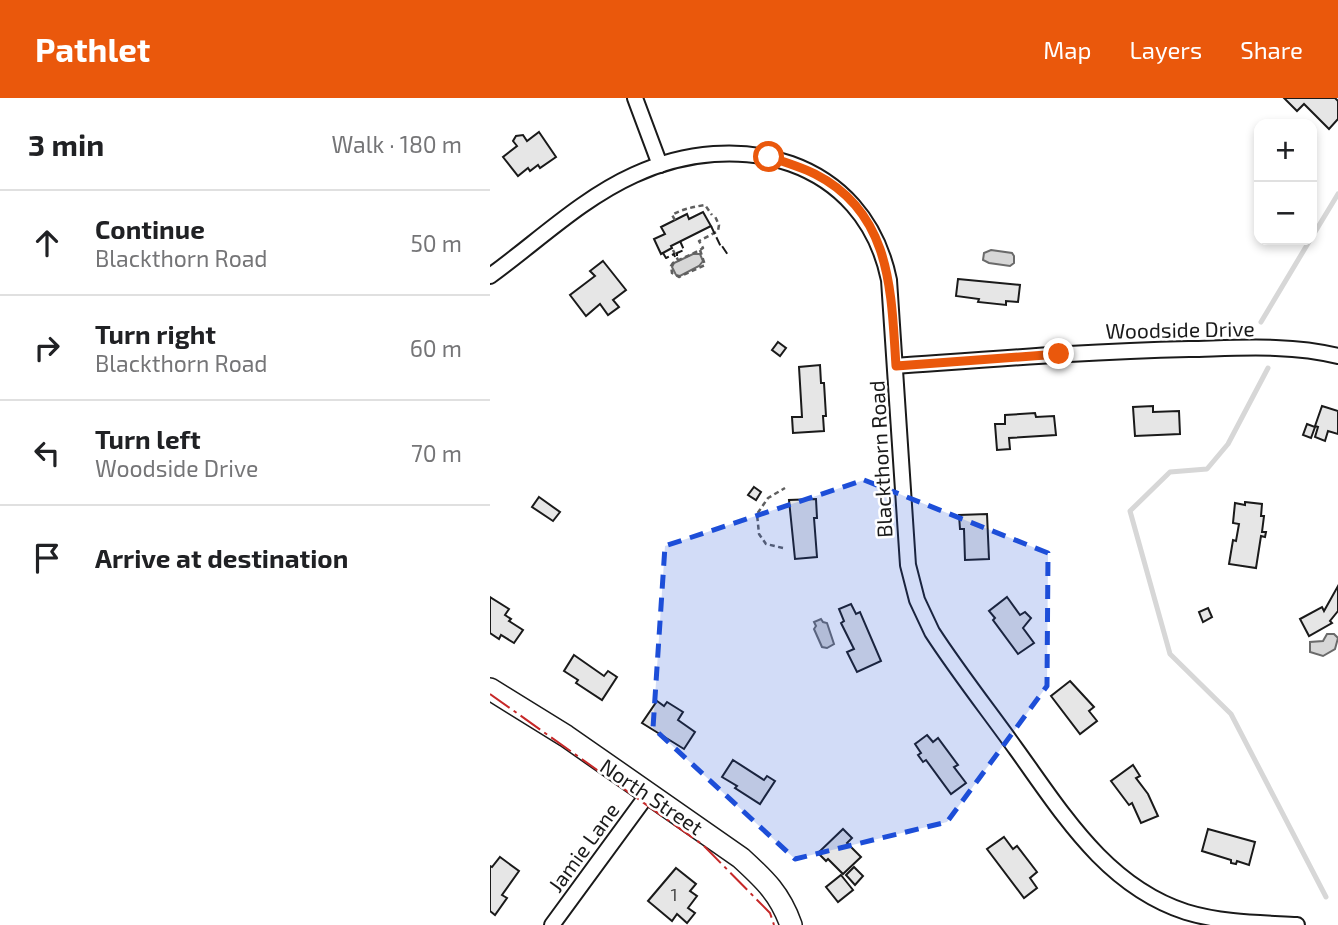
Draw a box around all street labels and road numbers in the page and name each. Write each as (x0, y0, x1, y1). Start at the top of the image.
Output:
street label: Woodside Drive (1105, 315, 1255, 343)
street label: Blackthorn Road (863, 380, 897, 538)
street label: North Street (596, 753, 708, 839)
street label: Jamie Lane (542, 798, 624, 896)

